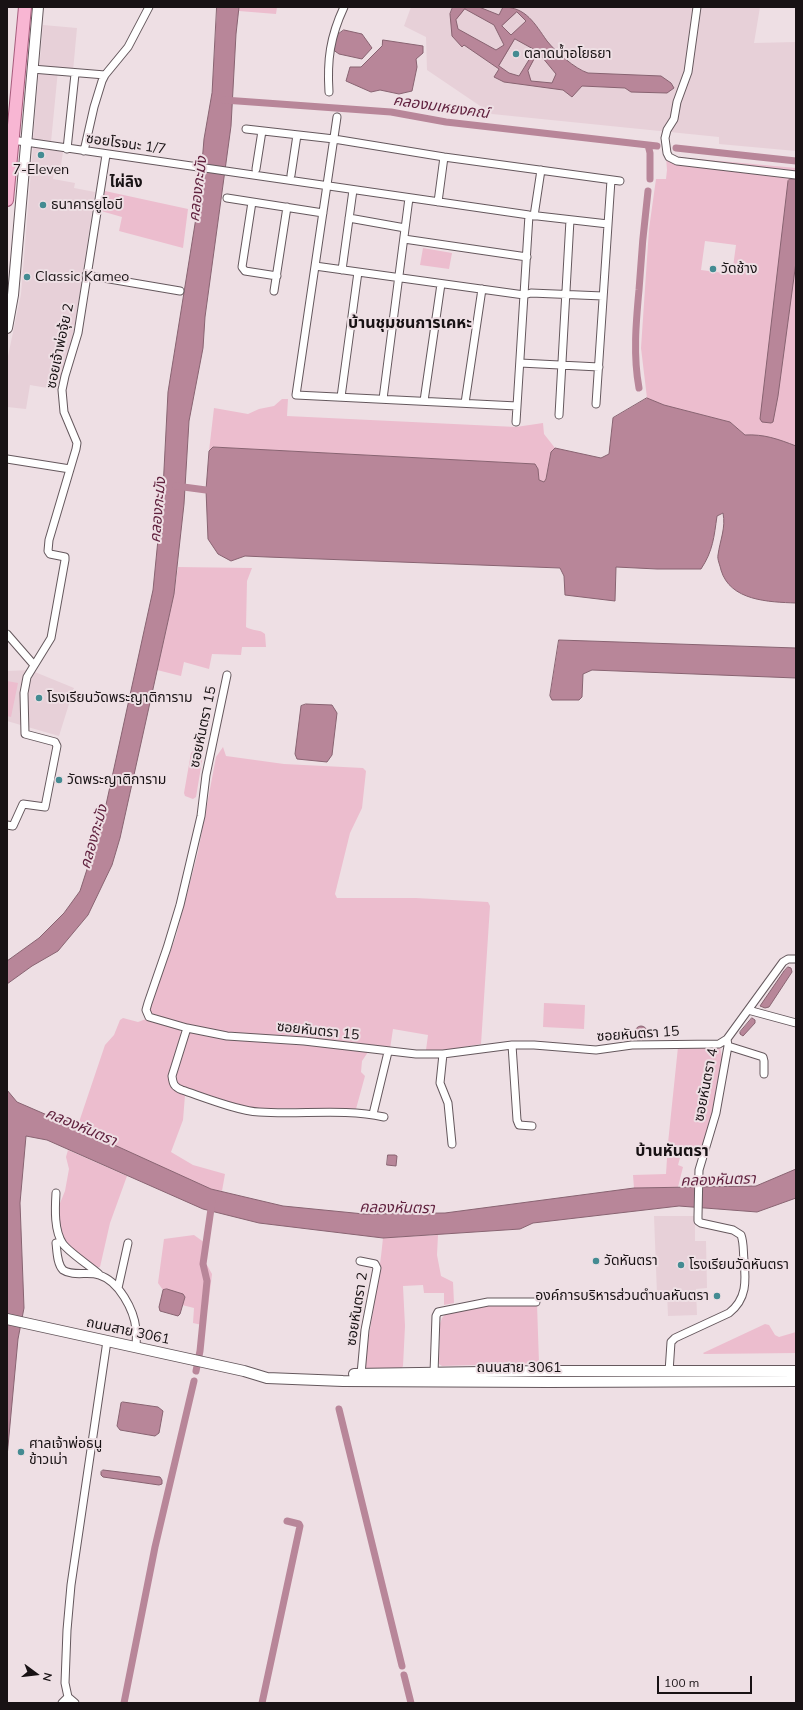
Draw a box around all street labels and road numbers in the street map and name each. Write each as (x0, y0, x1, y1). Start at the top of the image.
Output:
street label: ซอยโรจนะ 1/7 (85, 130, 167, 158)
street label: ซอยเจ้าพ่อจุ้ย 2 (43, 302, 77, 390)
street label: ซอยหันตรา 15 (186, 685, 220, 769)
street label: ซอยหันตรา 15 (276, 1018, 360, 1044)
street label: ซอยหันตรา 15 (596, 1023, 680, 1045)
street label: ซอยหันตรา 4 (691, 1047, 721, 1123)
street label: ซอยหันตรา 2 (343, 1271, 371, 1347)
street label: ถนนสาย 3061 (85, 1314, 171, 1348)
street label: ถนนสาย 3061 (477, 1360, 561, 1376)

